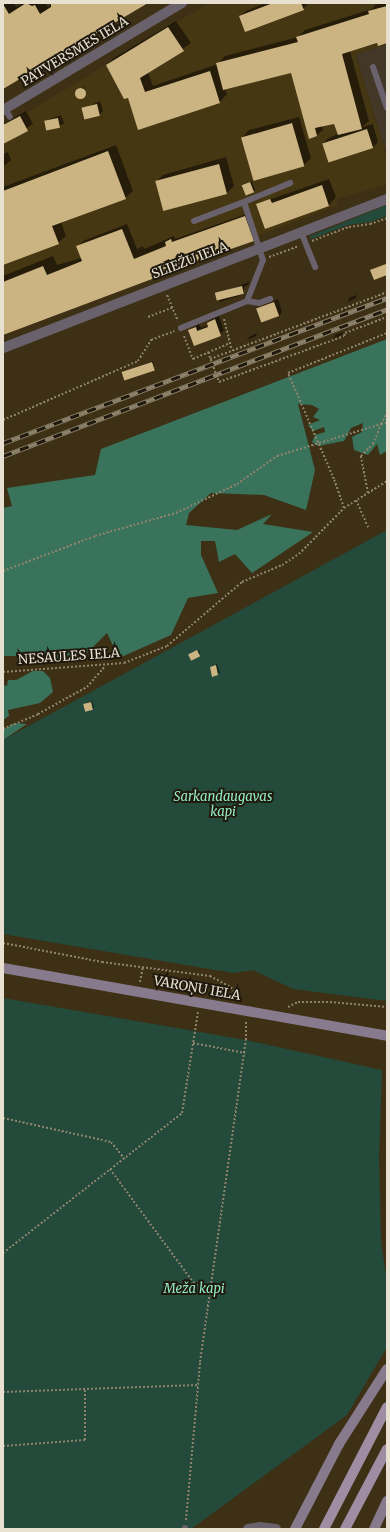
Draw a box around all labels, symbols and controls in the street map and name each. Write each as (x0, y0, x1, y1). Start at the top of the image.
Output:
street label: PATVERSMES IELA (19, 14, 131, 90)
street label: SLIEŽU IELA (150, 239, 230, 283)
street label: NESAULES IELA (18, 646, 120, 668)
park label: Sarkandaugavas kapi (174, 790, 272, 821)
street label: VAROŅU IELA (152, 974, 242, 1004)
park label: Meža kapi (163, 1281, 225, 1297)

